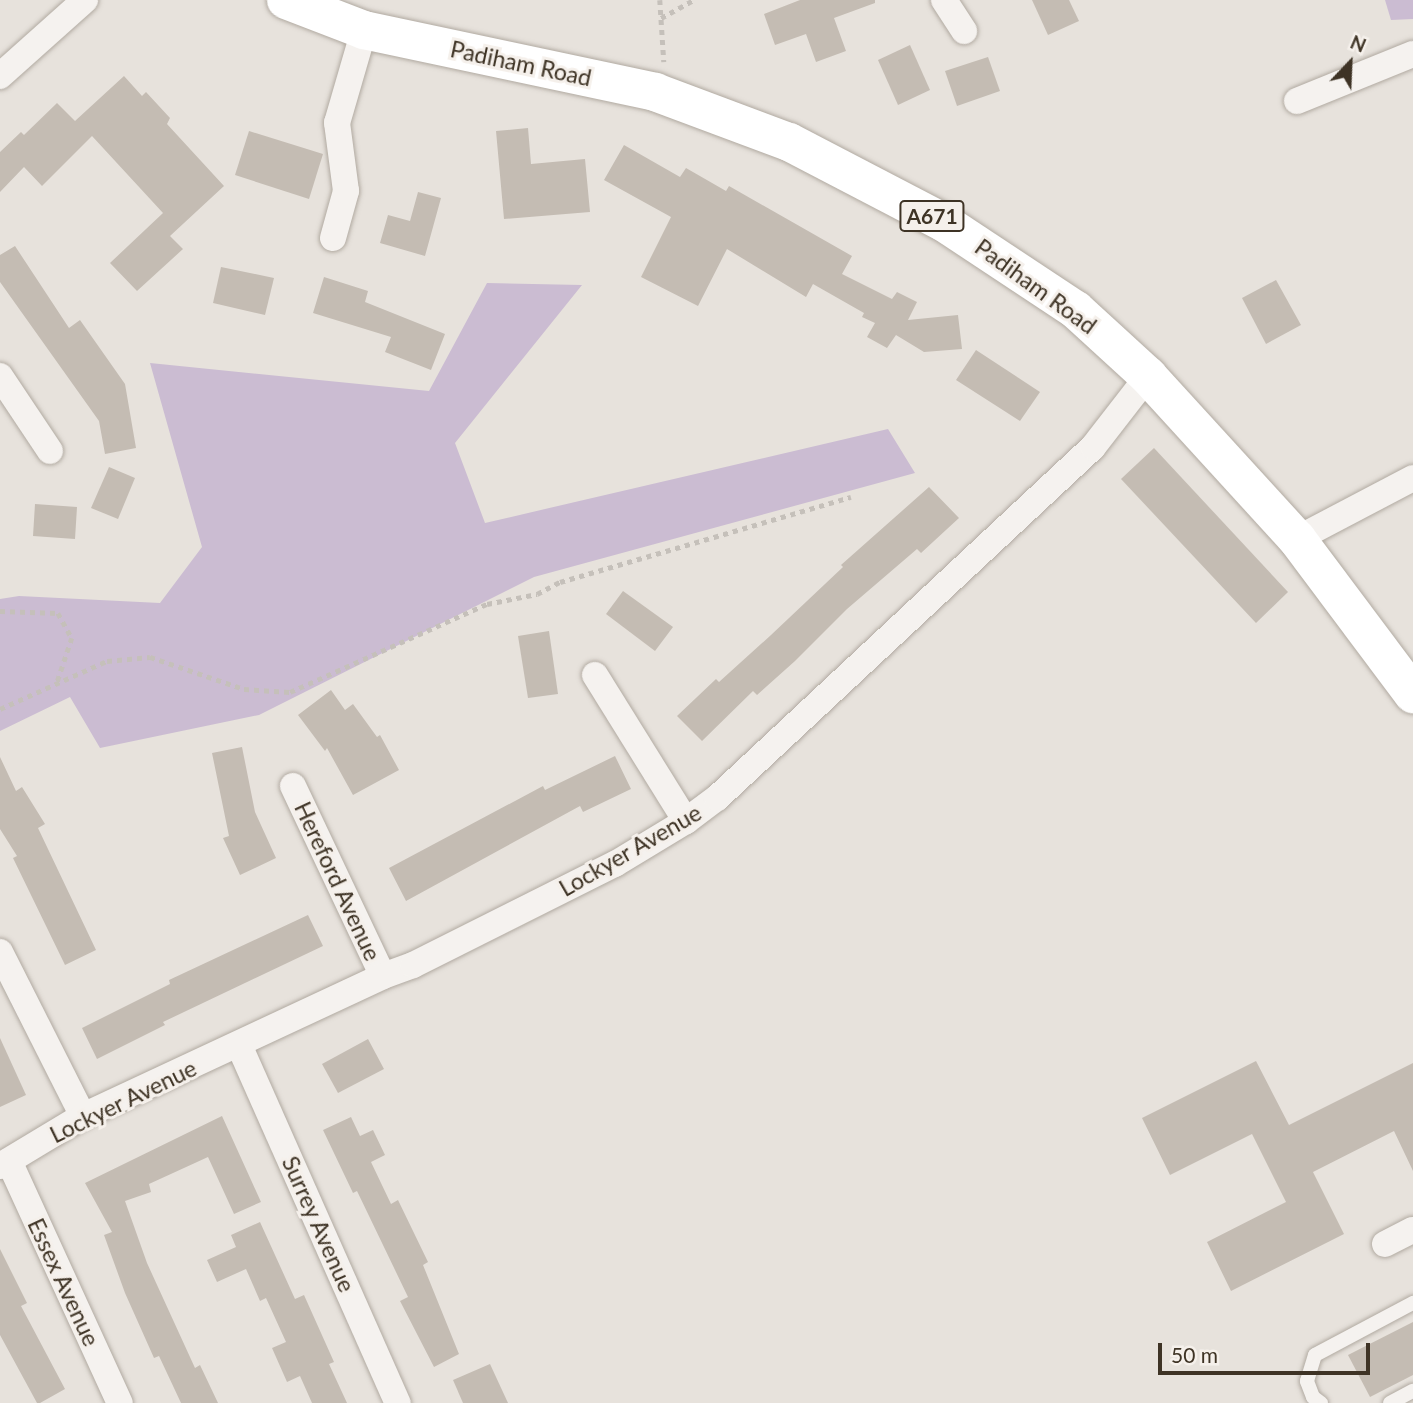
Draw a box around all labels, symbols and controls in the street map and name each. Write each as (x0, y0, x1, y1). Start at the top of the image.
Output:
north arrow (1315, 28, 1385, 98)
text: N (1347, 30, 1370, 57)
street label: Padiham Road (448, 35, 594, 91)
road number: A671 (899, 198, 965, 234)
street label: Padiham Road (970, 233, 1102, 339)
street label: Hereford Avenue (289, 797, 387, 965)
street label: Lockyer Avenue (553, 798, 707, 902)
street label: Lockyer Avenue (45, 1053, 201, 1149)
street label: Surrey Avenue (276, 1151, 362, 1297)
street label: Essex Avenue (22, 1213, 106, 1351)
scale bar (1161, 1330, 1373, 1374)
text: 50 m (1171, 1342, 1218, 1367)

